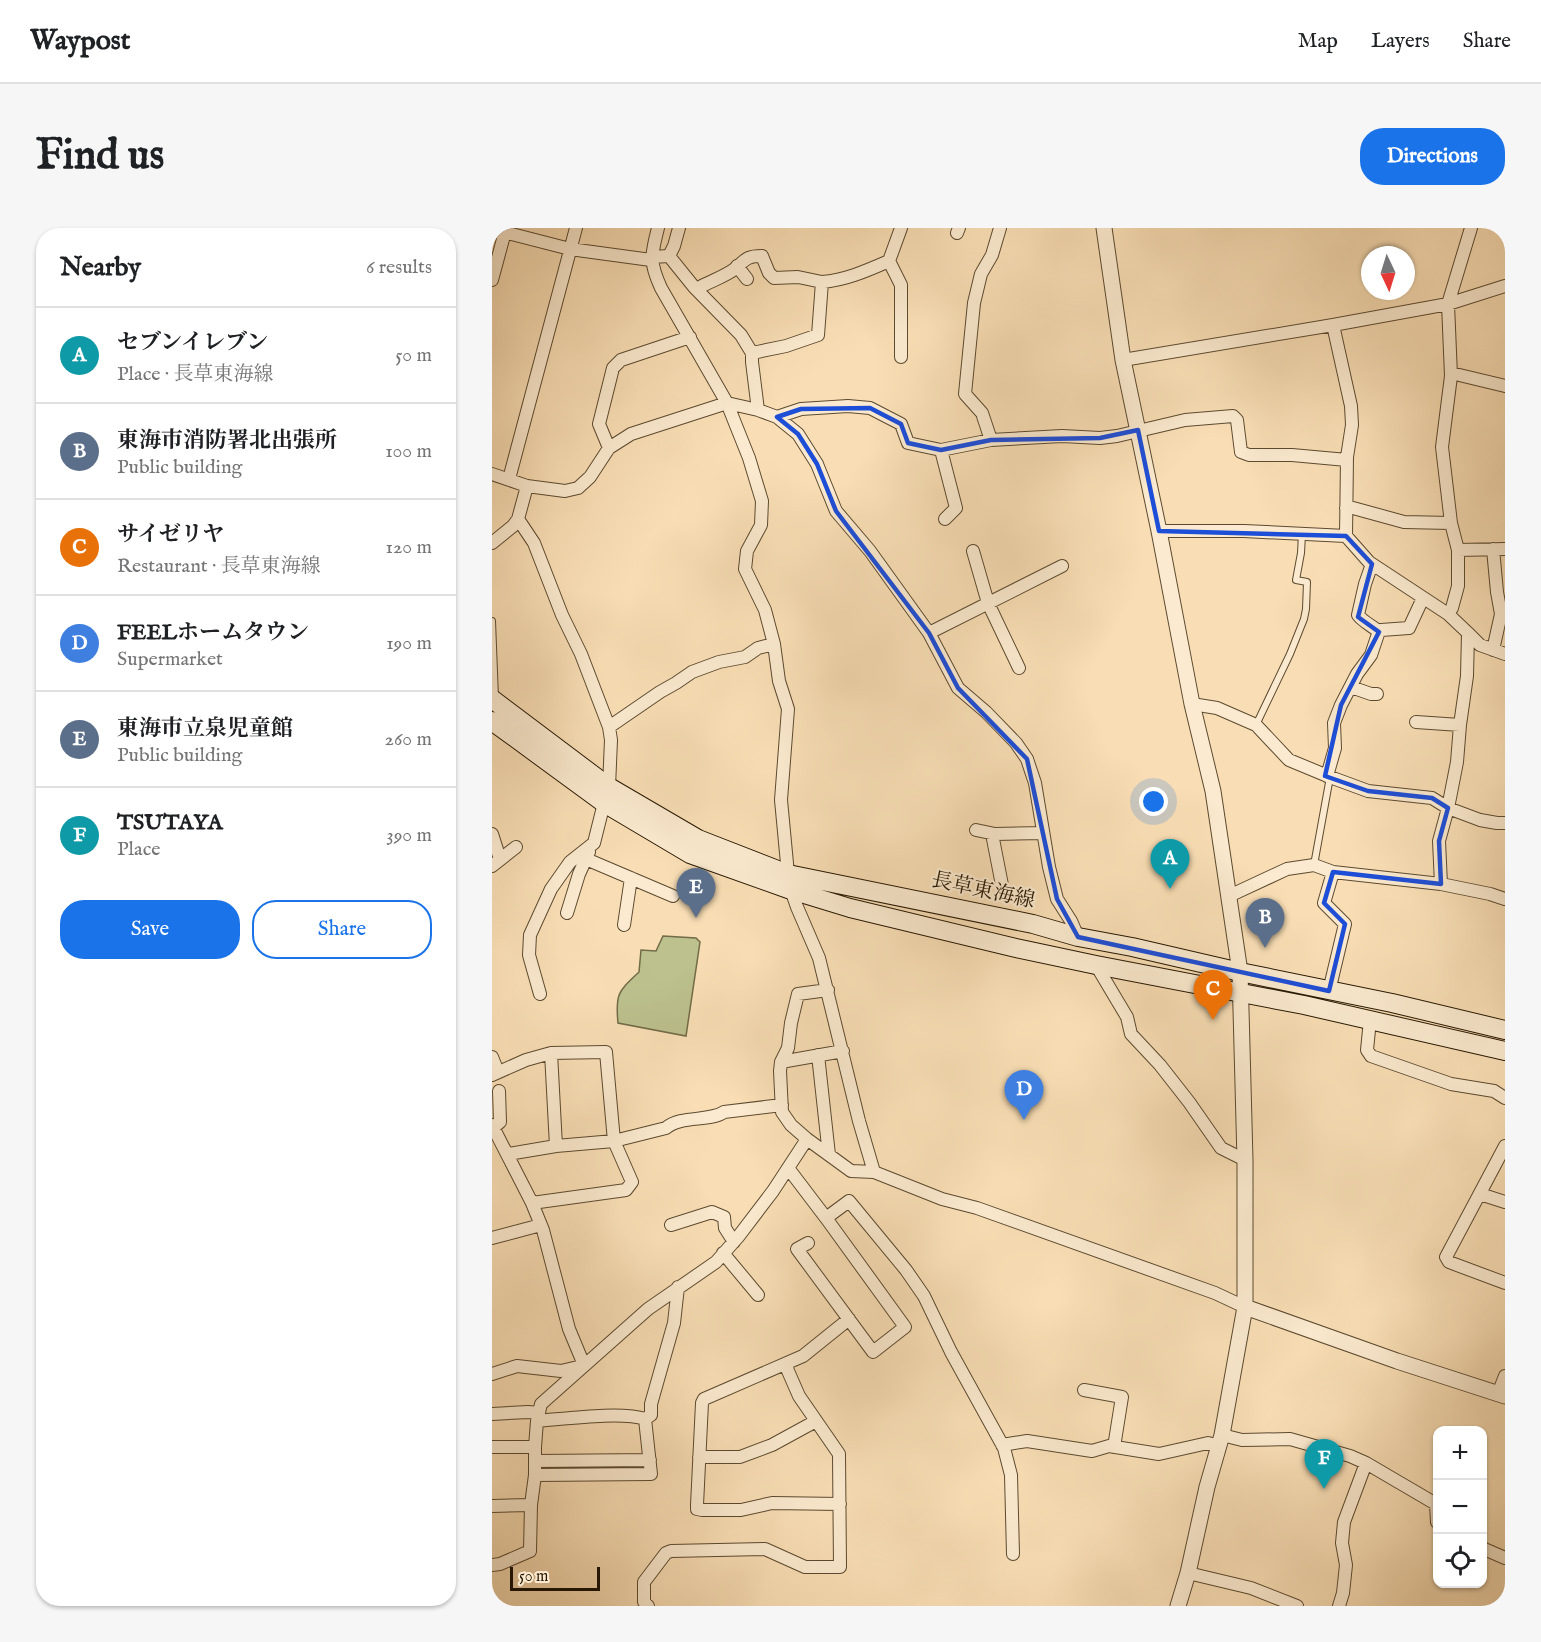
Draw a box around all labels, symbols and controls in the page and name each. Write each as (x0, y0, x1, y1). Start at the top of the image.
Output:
text: Waypost (30, 24, 130, 59)
text: Map (1298, 28, 1338, 55)
text: Layers (1371, 28, 1430, 55)
text: Share (1463, 28, 1511, 55)
button: Directions (1360, 128, 1505, 185)
text: Find us (36, 130, 164, 183)
north arrow (1361, 246, 1415, 300)
text: Nearby (60, 251, 141, 284)
text: 6 results (366, 255, 432, 280)
text: セブンイレブン (117, 329, 268, 357)
text: A (73, 343, 86, 368)
text: 50 m (395, 343, 432, 368)
text: Place · 長草東海線 (117, 362, 274, 387)
text: 東海市消防署北出張所 (117, 427, 337, 455)
text: B (73, 439, 86, 464)
text: 100 m (385, 439, 432, 464)
text: Public building (117, 455, 242, 480)
text: サイゼリヤ (117, 521, 224, 549)
text: C (72, 535, 87, 560)
text: 120 m (386, 535, 432, 560)
text: Restaurant · 長草東海線 (117, 554, 321, 579)
text: FEELホームタウン (117, 619, 309, 647)
text: D (71, 631, 88, 656)
text: 190 m (386, 631, 432, 656)
text: Supermarket (117, 647, 223, 672)
text: 東海市立泉児童館 (117, 715, 293, 743)
text: E (73, 727, 86, 752)
text: 260 m (385, 727, 432, 752)
text: Public building (117, 743, 242, 768)
your location (1139, 787, 1168, 816)
text: TSUTAYA (117, 809, 223, 837)
text: F (73, 823, 86, 848)
text: 390 m (386, 823, 432, 848)
text: Place (117, 837, 160, 862)
pin: A (1150, 840, 1190, 889)
street label: 長草東海線 (929, 867, 1037, 915)
pin: E (676, 868, 716, 918)
pin: B (1246, 898, 1284, 948)
button: Save (60, 900, 240, 959)
button: Share (252, 900, 432, 959)
pin: C (1194, 970, 1232, 1020)
pin: D (1004, 1070, 1044, 1120)
map controls (1433, 1426, 1487, 1588)
button: + (1433, 1426, 1487, 1480)
pin: F (1304, 1440, 1344, 1489)
button: − (1433, 1480, 1487, 1534)
button: locate (1433, 1534, 1487, 1588)
scale bar (510, 1564, 600, 1592)
text: 50 m (519, 1567, 548, 1587)

